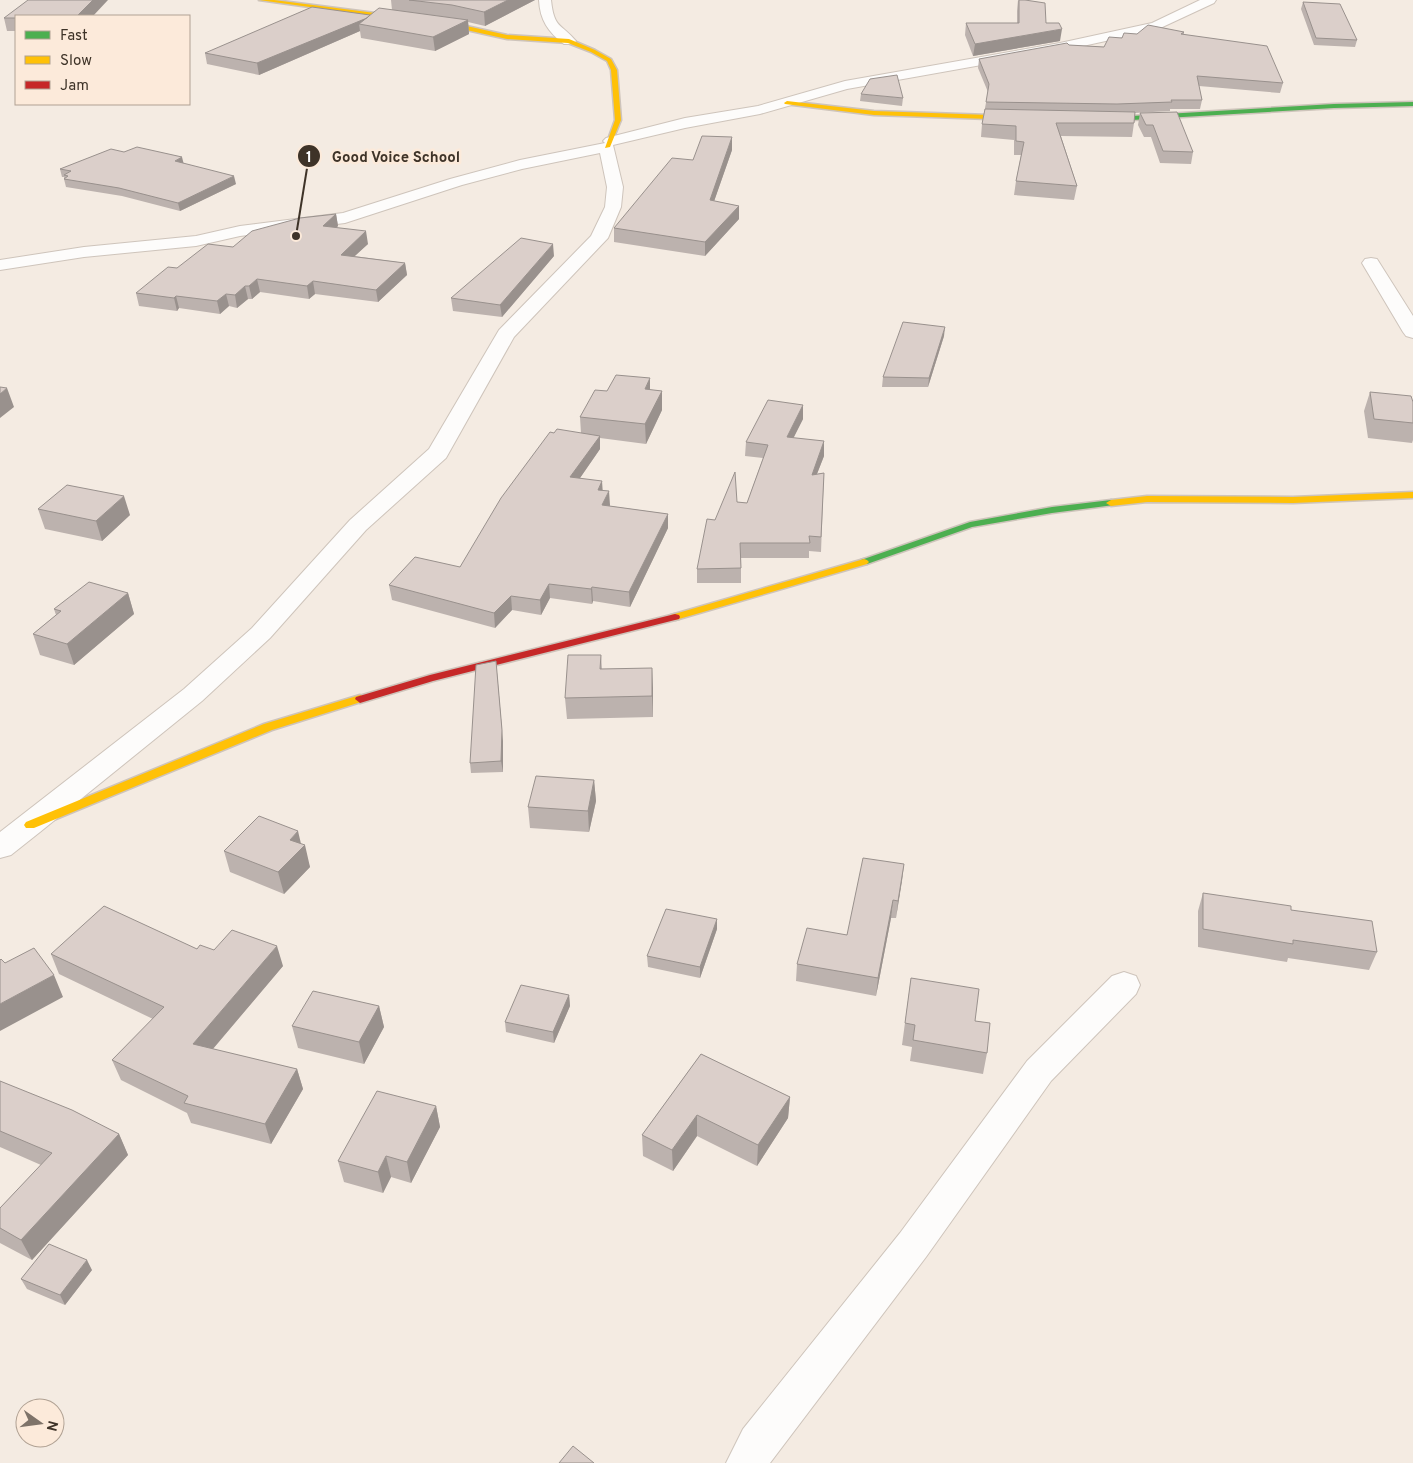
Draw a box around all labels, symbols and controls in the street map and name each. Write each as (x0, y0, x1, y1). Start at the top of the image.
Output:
legend (15, 15, 190, 105)
text: Fast (60, 27, 88, 46)
text: Slow (60, 52, 92, 71)
text: Jam (60, 77, 89, 96)
callout: Good Voice School (297, 141, 471, 171)
text: 1 (306, 149, 312, 168)
text: Good Voice School (332, 149, 460, 168)
north arrow (15, 1398, 65, 1448)
text: N (42, 1419, 61, 1433)

